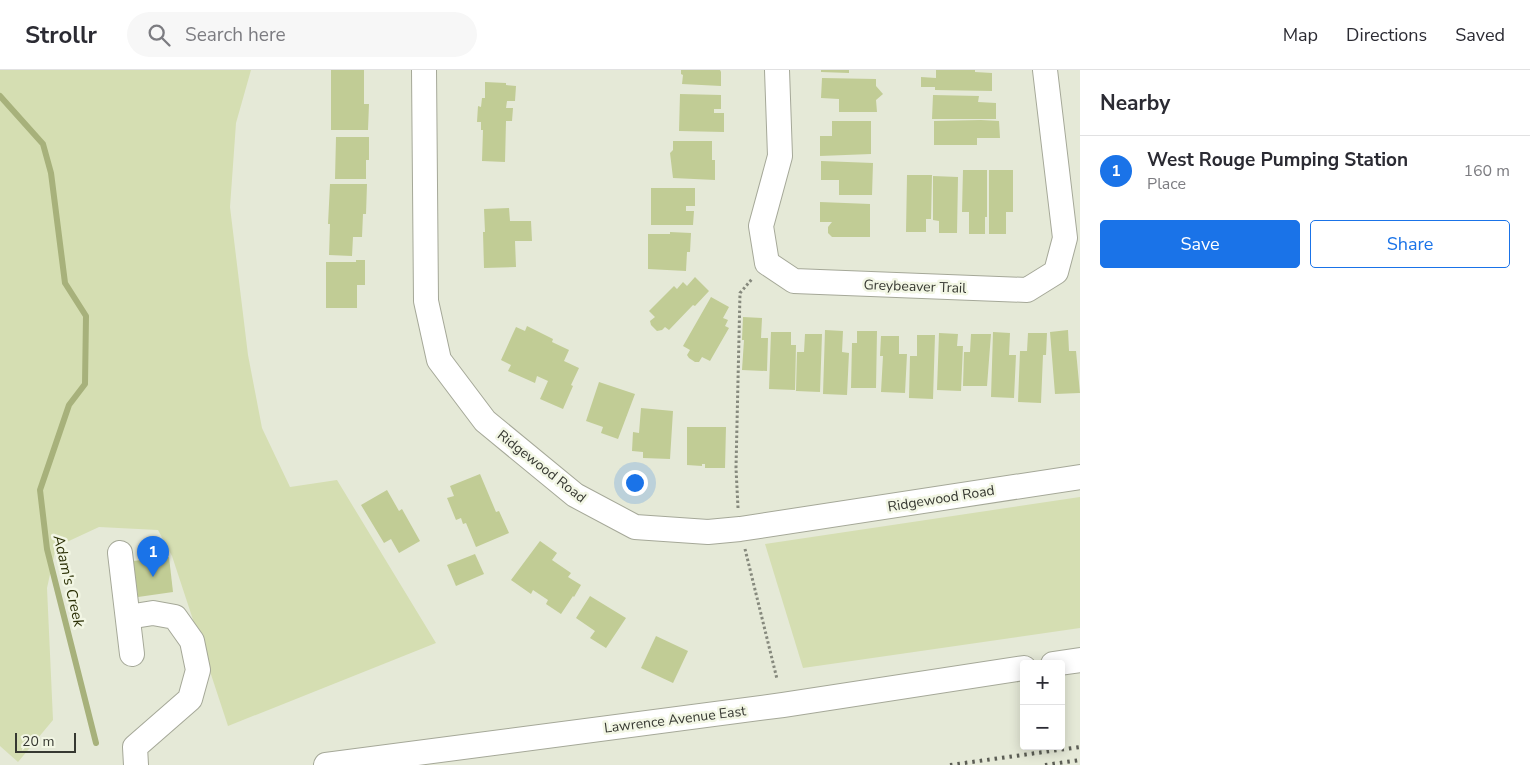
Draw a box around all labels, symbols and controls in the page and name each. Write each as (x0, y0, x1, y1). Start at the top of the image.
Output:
search box (127, 12, 477, 57)
text: Strollr (25, 19, 97, 51)
icon: search (145, 21, 173, 49)
text: Search here (185, 22, 286, 48)
text: Map (1283, 23, 1318, 47)
text: Directions (1346, 23, 1427, 47)
text: Saved (1455, 23, 1505, 47)
text: Nearby (1100, 89, 1170, 117)
text: West Rouge Pumping Station (1147, 147, 1408, 173)
text: 1 (1111, 160, 1121, 182)
text: 160 m (1463, 160, 1510, 182)
text: Place (1147, 173, 1186, 195)
button: Save (1100, 220, 1300, 268)
button: Share (1310, 220, 1510, 268)
street label: Greybeaver Trail (863, 275, 968, 298)
street label: Ridgewood Road (493, 426, 590, 507)
your location (622, 470, 648, 496)
street label: Ridgewood Road (886, 481, 996, 516)
water label: Adam's Creek (49, 532, 89, 629)
pin: 1 (137, 536, 169, 577)
map controls (1020, 660, 1065, 750)
button: + (1020, 660, 1065, 705)
street label: Lawrence Avenue East (603, 701, 747, 738)
button: − (1020, 705, 1065, 750)
scale bar (15, 730, 76, 753)
text: 20 m (22, 732, 54, 751)

